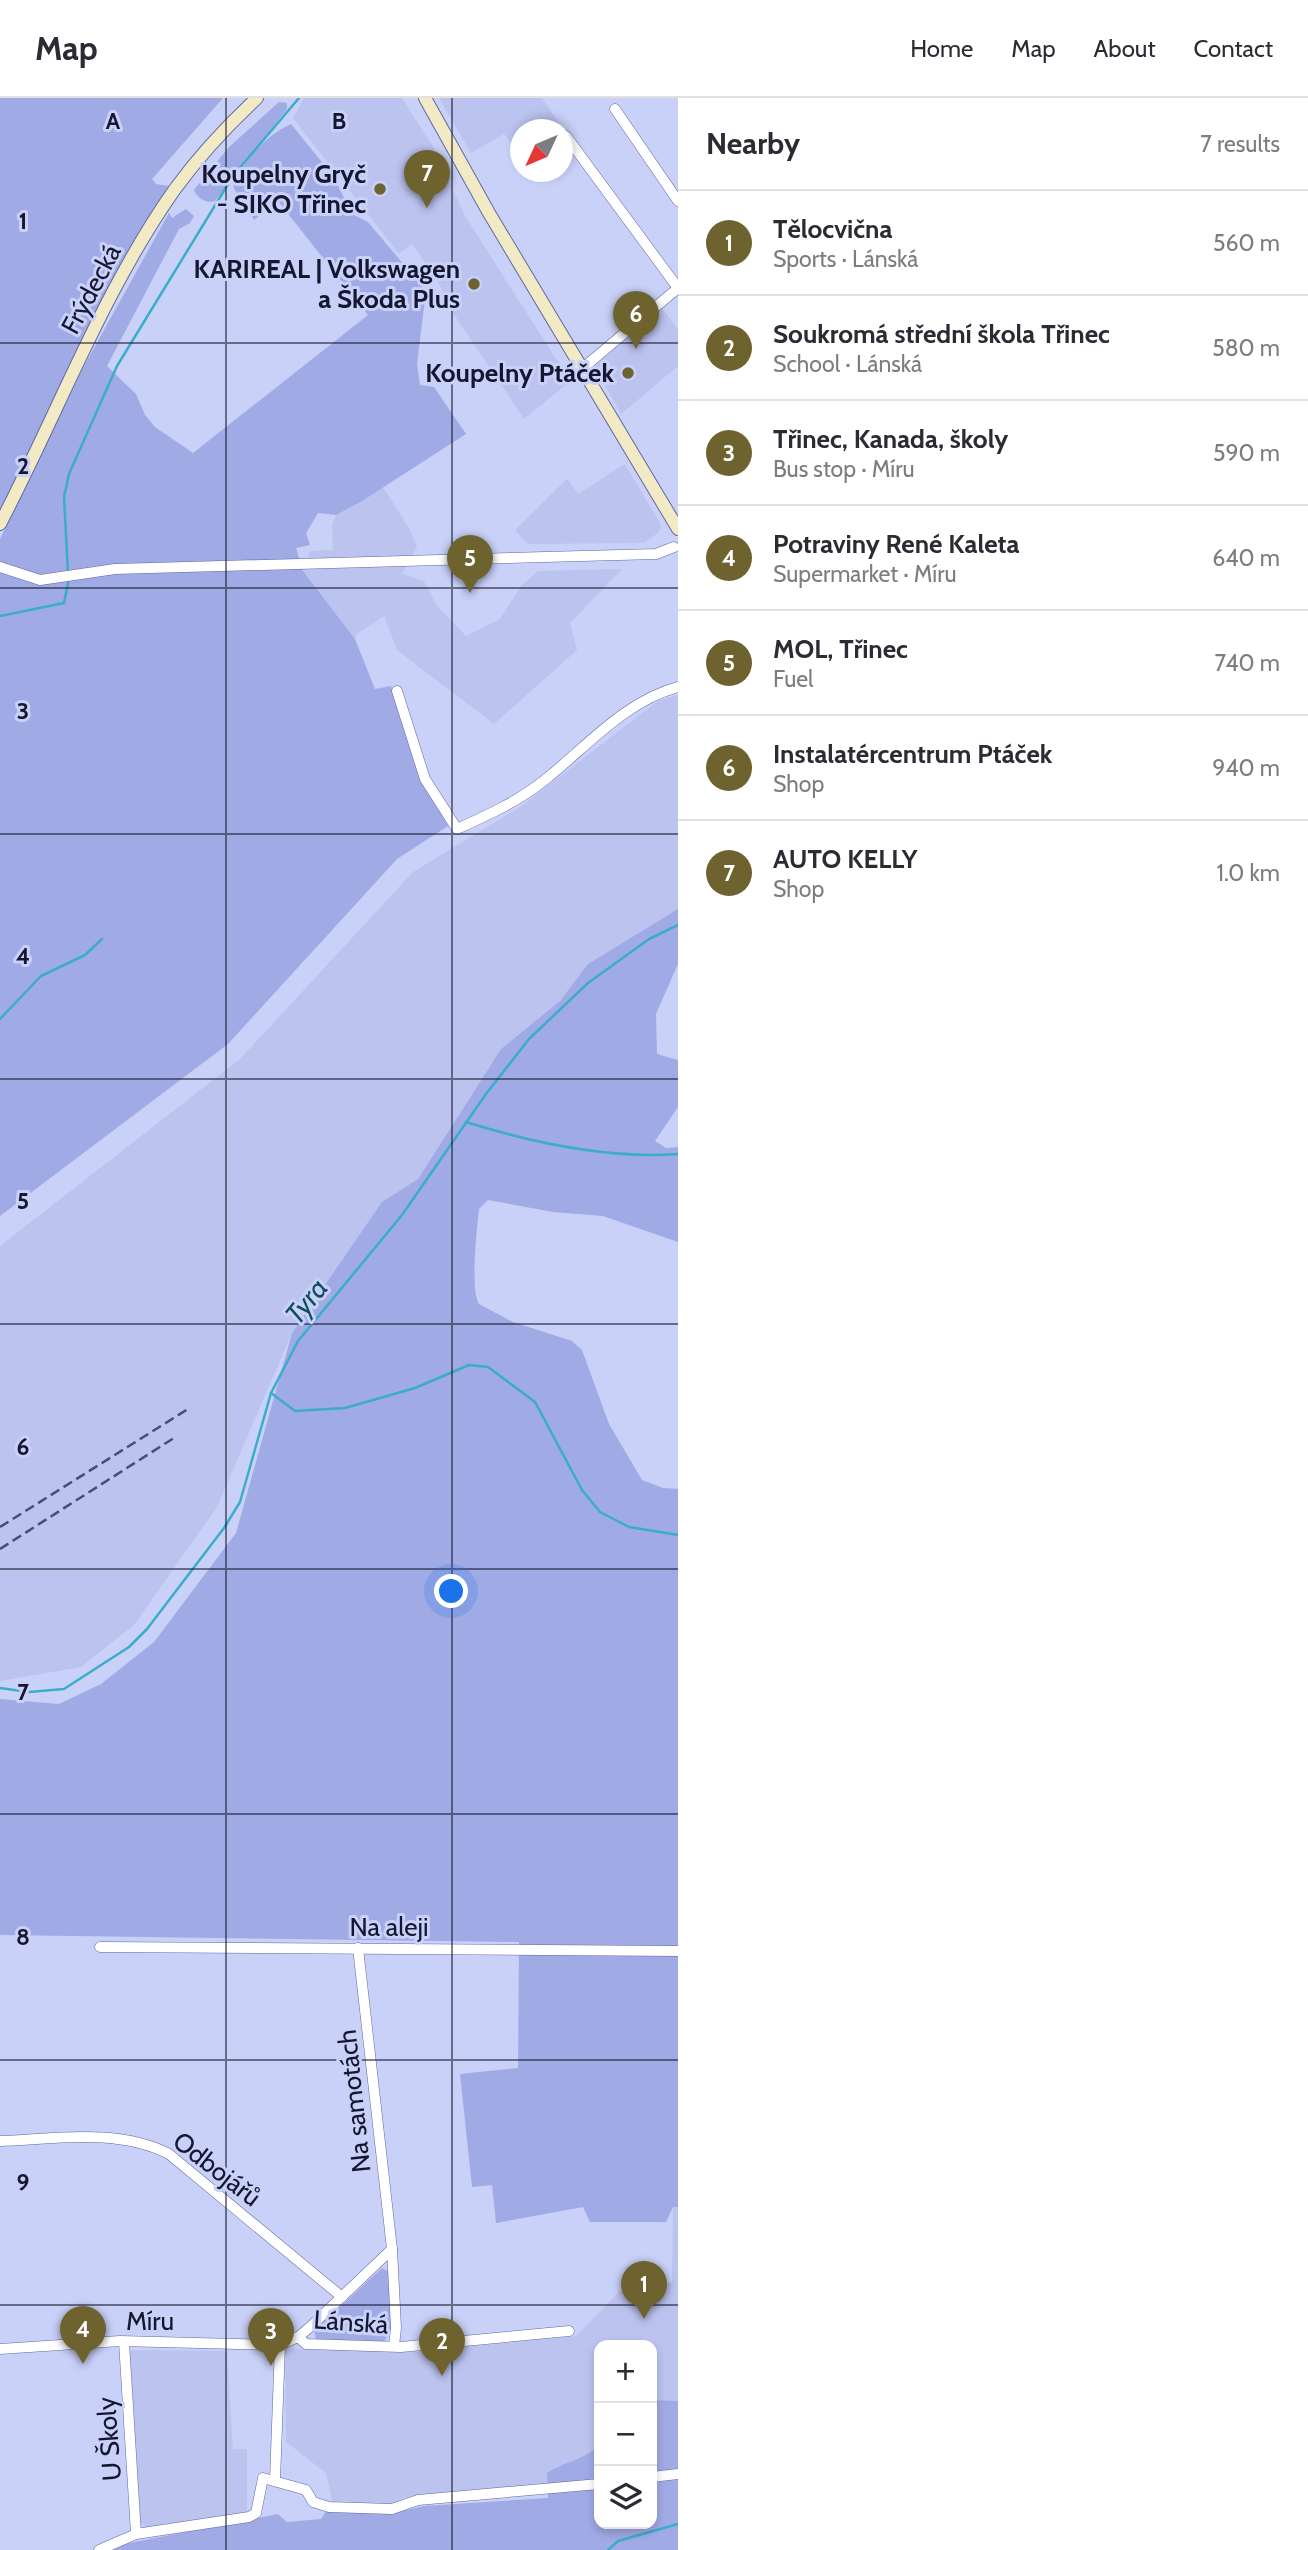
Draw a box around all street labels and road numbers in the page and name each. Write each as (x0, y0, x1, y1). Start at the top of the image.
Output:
street label: Frýdecká (54, 238, 128, 339)
street label: Na aleji (349, 1911, 429, 1943)
street label: Na samotách (331, 2028, 377, 2174)
street label: Odbojářů (167, 2125, 267, 2213)
street label: Lánská (313, 2303, 390, 2341)
street label: Míru (126, 2305, 174, 2337)
street label: U Školy (90, 2396, 128, 2482)

